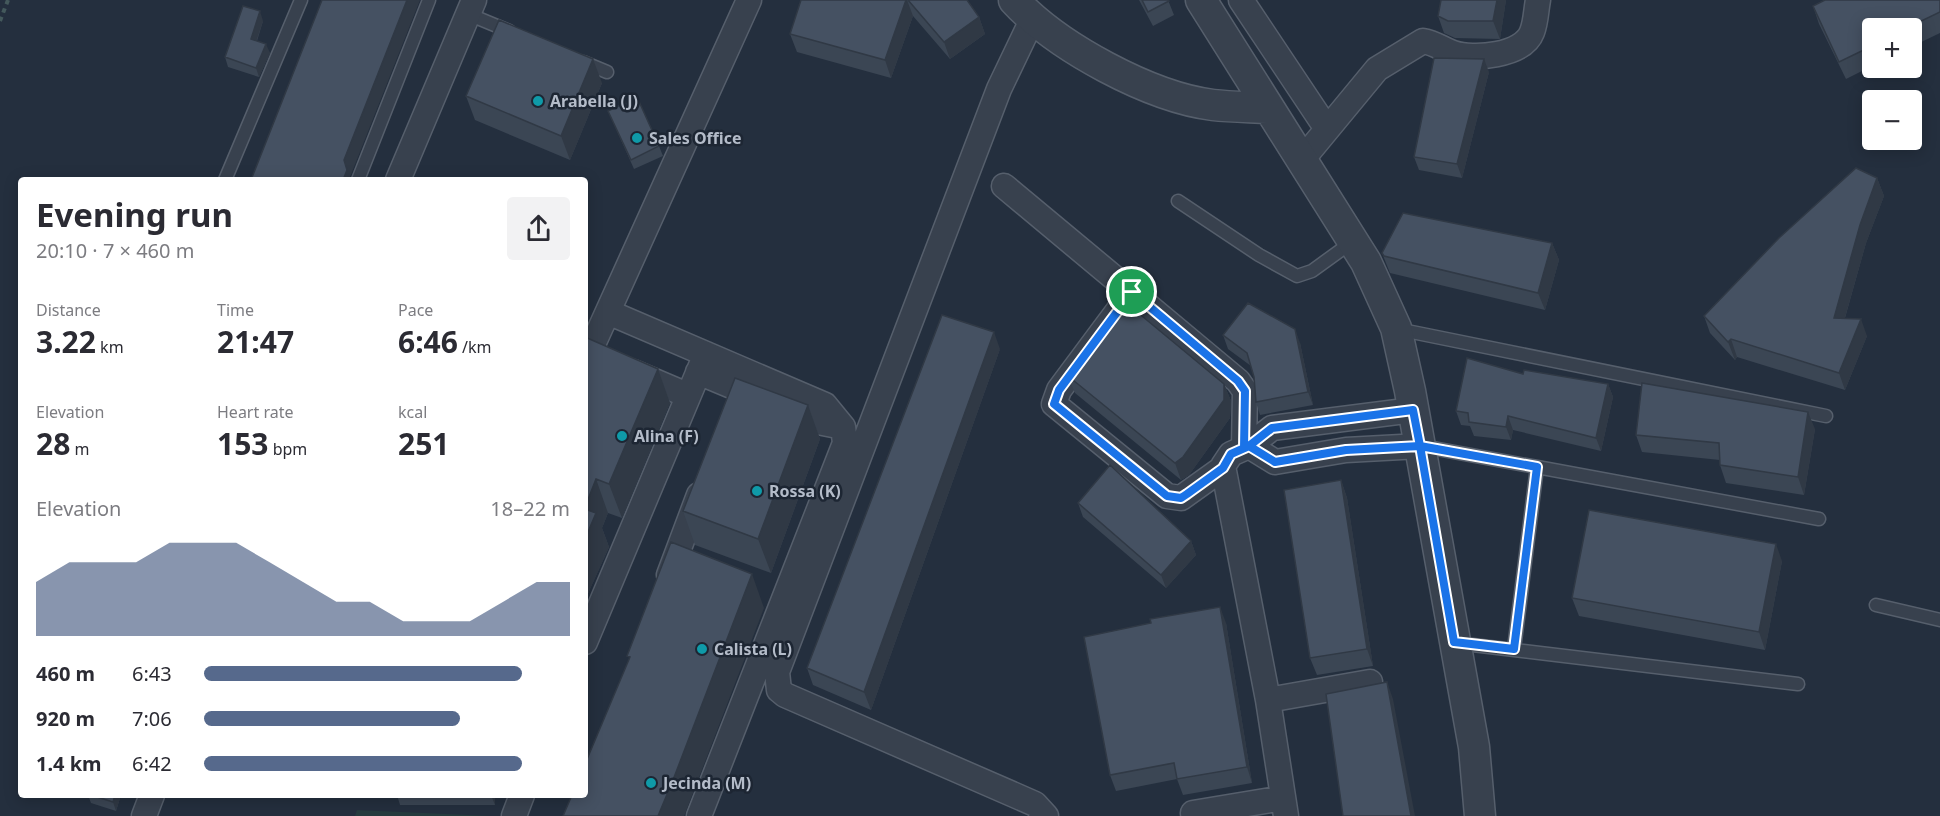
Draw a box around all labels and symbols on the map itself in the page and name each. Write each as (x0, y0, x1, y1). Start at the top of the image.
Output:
place label: Arabella (J) (550, 90, 638, 112)
marker: Arabella (J) (531, 94, 545, 108)
place label: Sales Office (649, 127, 742, 149)
marker: Sales Office (630, 131, 644, 145)
pin (1106, 266, 1157, 317)
place label: Alina (F) (634, 425, 699, 447)
marker: Alina (F) (615, 429, 629, 443)
place label: Rossa (K) (769, 480, 841, 502)
marker: Rossa (K) (750, 484, 764, 498)
place label: Calista (L) (714, 638, 792, 660)
marker: Calista (L) (695, 642, 709, 656)
place label: Jecinda (M) (661, 772, 751, 794)
marker: Jecinda (M) (644, 776, 658, 790)

